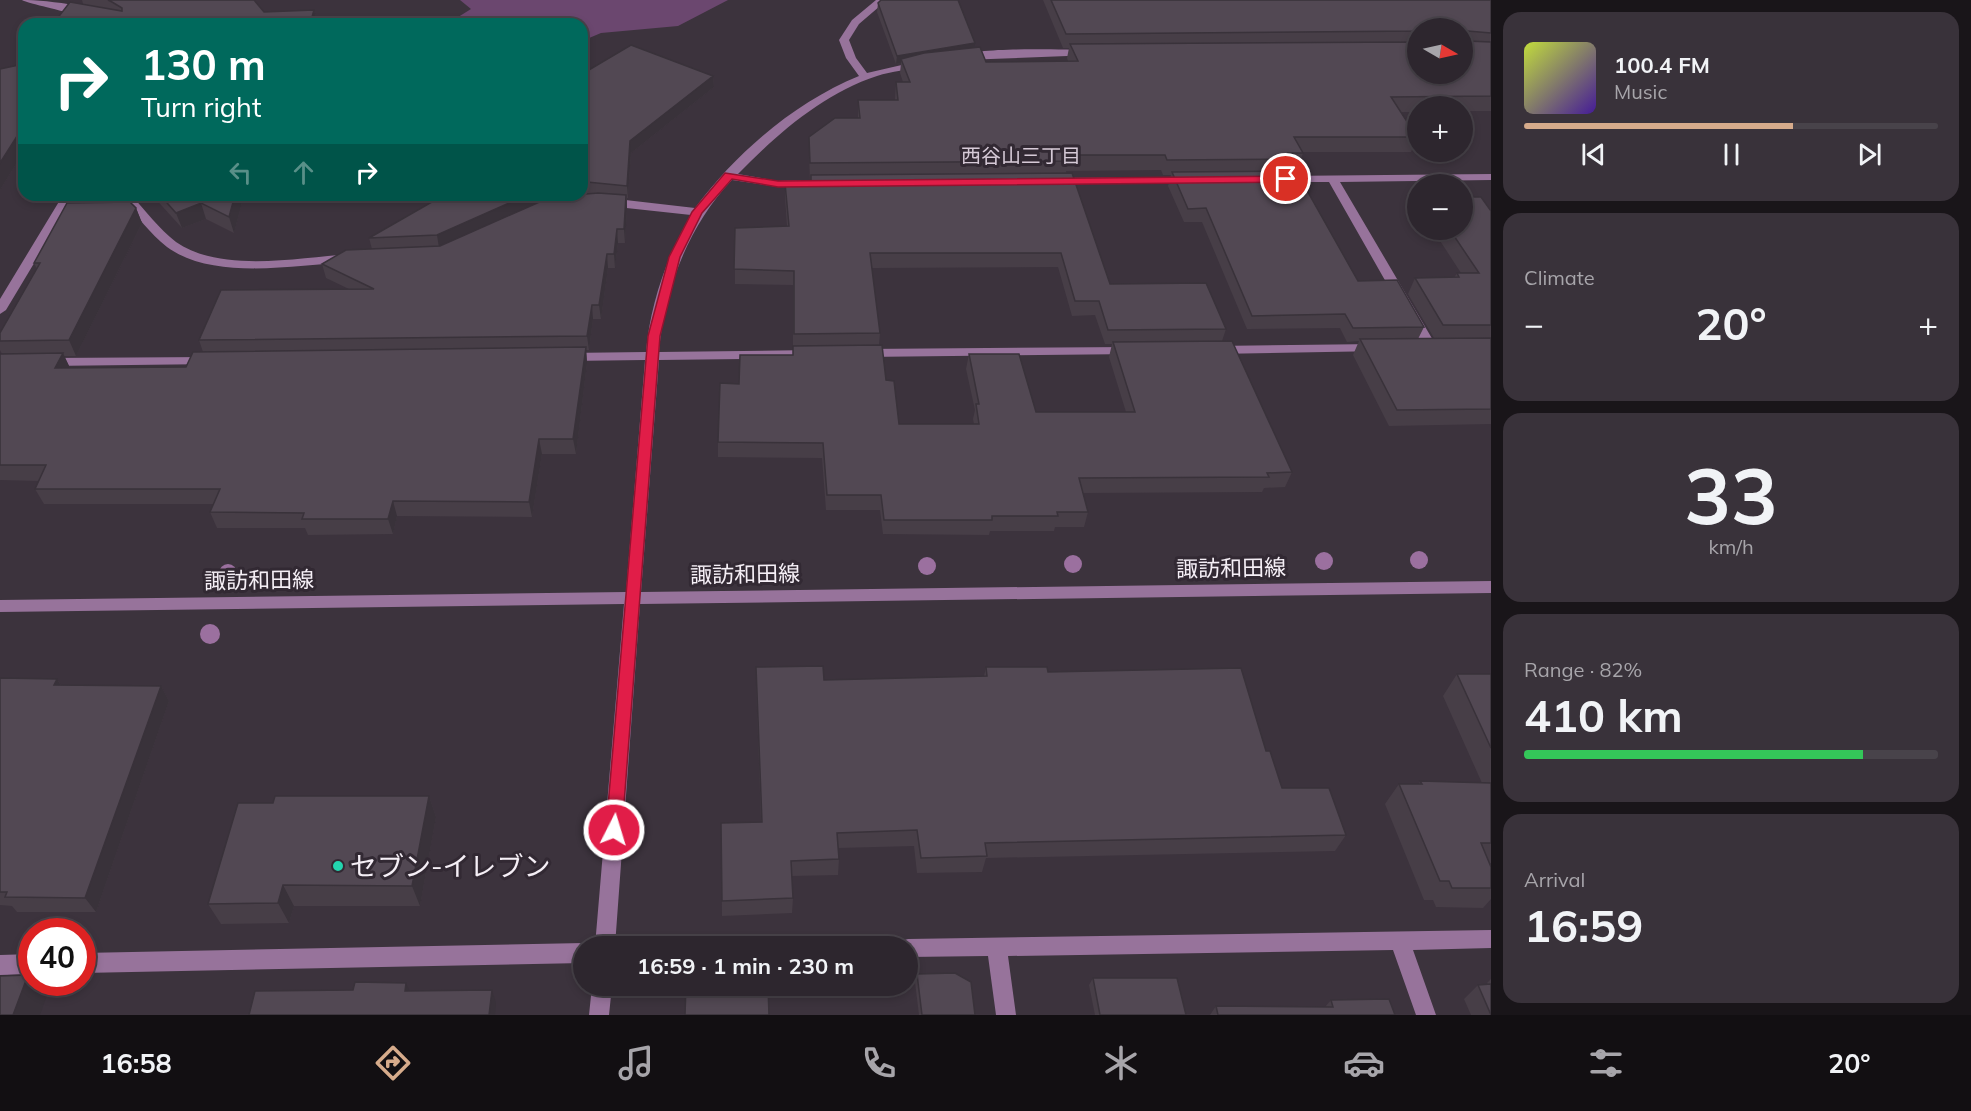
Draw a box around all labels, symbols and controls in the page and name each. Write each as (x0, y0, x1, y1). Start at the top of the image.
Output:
north arrow (1407, 18, 1473, 84)
map controls (1407, 18, 1473, 240)
text: 130 m (141, 38, 266, 91)
icon: right (42, 42, 120, 120)
text: 100.4 FM (1614, 51, 1710, 79)
text: Music (1614, 79, 1667, 104)
text: Turn right (141, 90, 261, 124)
button: + (1407, 96, 1473, 162)
icon: previous (1577, 138, 1610, 171)
icon: pause (1715, 138, 1748, 171)
icon: next (1853, 138, 1886, 171)
district label: 西谷山三丁目 (961, 143, 1081, 168)
pin (1260, 153, 1311, 204)
icon: left (224, 156, 257, 189)
icon: ahead (287, 156, 320, 189)
icon: right (350, 156, 383, 189)
icon: arrive (1269, 162, 1302, 195)
button: − (1407, 174, 1473, 240)
text: Climate (1524, 265, 1595, 290)
text: 20° (1695, 295, 1767, 351)
text: − (1524, 303, 1544, 344)
text: + (1918, 303, 1938, 344)
text: 33 (1684, 446, 1778, 544)
text: km/h (1708, 534, 1754, 559)
street label: 諏訪和田線 (1176, 553, 1286, 583)
street label: 諏訪和田線 (690, 559, 800, 589)
street label: 諏訪和田線 (204, 565, 314, 595)
text: Range · 82% (1524, 657, 1642, 682)
text: 410 km (1524, 687, 1683, 743)
position arrow (582, 798, 646, 862)
place label: セブン-イレブン (350, 849, 551, 883)
marker: セブン-イレブン (331, 859, 345, 873)
text: Arrival (1524, 867, 1585, 892)
text: 16:59 (1524, 897, 1643, 953)
speed limit sign: 40 (18, 918, 96, 996)
text: 16:59 · 1 min · 230 m (637, 952, 854, 980)
icon: directions (372, 1042, 414, 1084)
icon: music (615, 1042, 657, 1084)
icon: phone (858, 1042, 900, 1084)
icon: climate (1100, 1042, 1142, 1084)
icon: car (1343, 1042, 1385, 1084)
icon: filters (1585, 1042, 1627, 1084)
text: 16:58 (100, 1046, 172, 1080)
text: 20° (1828, 1046, 1871, 1080)

